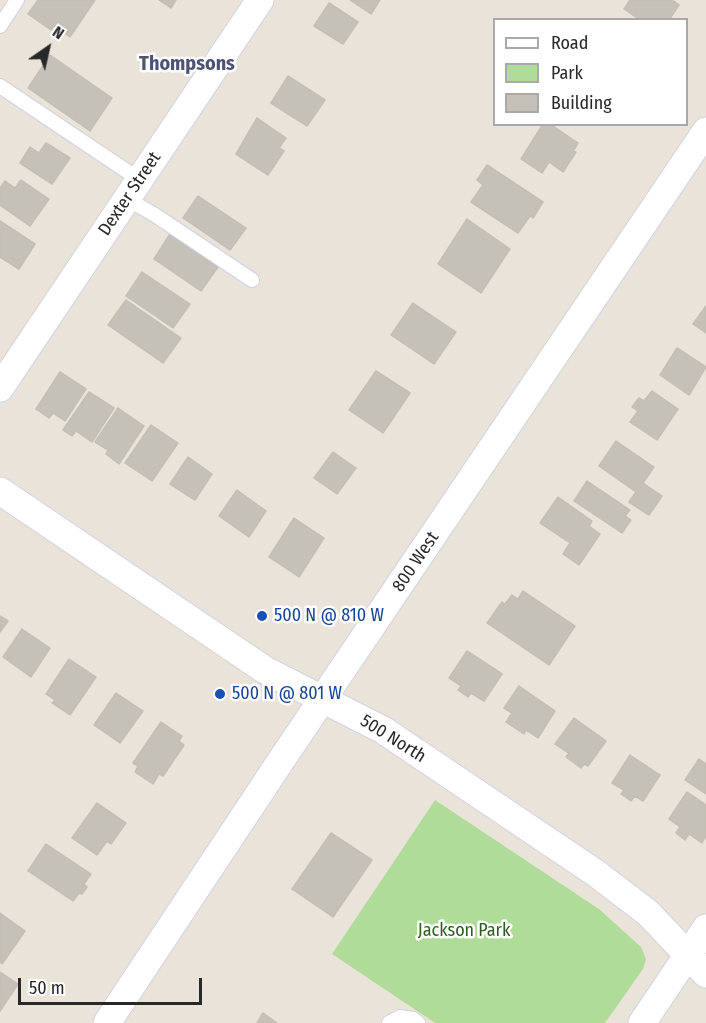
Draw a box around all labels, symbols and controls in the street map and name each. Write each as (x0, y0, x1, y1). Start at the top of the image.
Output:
north arrow (18, 18, 78, 78)
legend (493, 18, 688, 126)
text: N (49, 22, 68, 43)
text: Road (551, 32, 588, 54)
district label: Thompsons (139, 52, 235, 76)
text: Park (551, 62, 583, 84)
text: Building (551, 92, 612, 114)
street label: Dexter Street (94, 148, 166, 240)
street label: 800 West (388, 528, 444, 596)
place label: 500 N @ 810 W (274, 605, 384, 627)
marker: 500 N @ 810 W (255, 609, 269, 623)
place label: 500 N @ 801 W (232, 683, 342, 705)
marker: 500 N @ 801 W (213, 687, 227, 701)
street label: 500 North (356, 710, 430, 768)
park label: Jackson Park (418, 920, 510, 942)
scale bar (21, 966, 206, 1004)
text: 50 m (29, 977, 65, 999)

